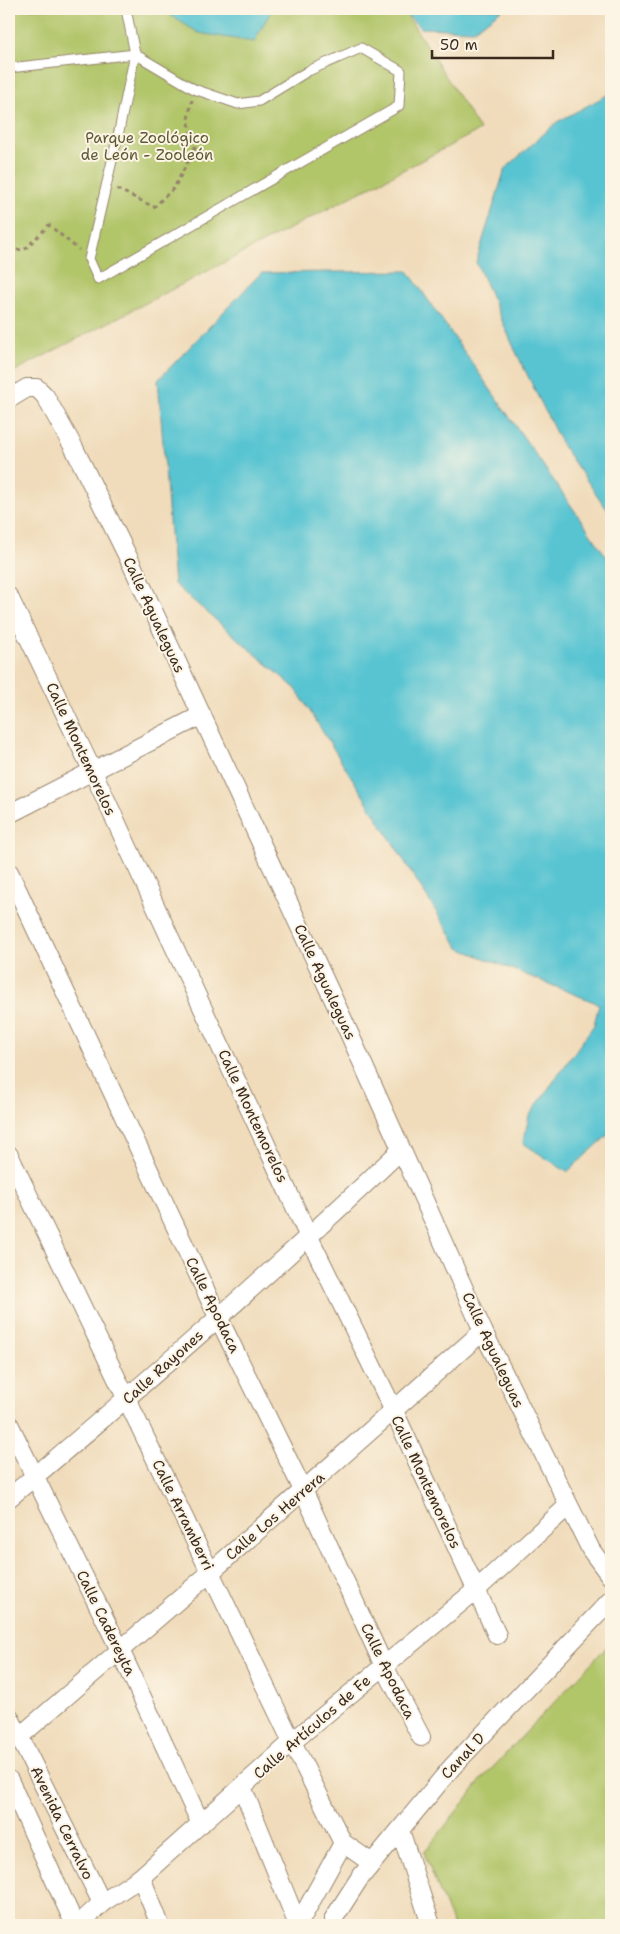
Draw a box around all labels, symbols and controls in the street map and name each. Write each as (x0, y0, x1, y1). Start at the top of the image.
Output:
scale bar (432, 28, 554, 60)
text: 50 m (440, 35, 478, 55)
park label: Parque Zoológico de León - Zooleón (81, 128, 213, 165)
street label: Calle Agualeguas (118, 554, 190, 676)
street label: Calle Montemorelos (41, 679, 121, 819)
street label: Calle Agualeguas (289, 921, 361, 1043)
street label: Calle Montemorelos (213, 1046, 293, 1186)
street label: Calle Apodaca (181, 1254, 245, 1357)
street label: Calle Agualeguas (457, 1289, 529, 1411)
street label: Calle Rayones (118, 1325, 208, 1409)
street label: Calle Montemorelos (386, 1412, 466, 1552)
street label: Calle Arramberri (148, 1456, 218, 1574)
street label: Calle Los Herrera (221, 1467, 329, 1565)
street label: Calle Cadereyta (72, 1567, 140, 1680)
street label: Calle Apodaca (356, 1620, 420, 1723)
street label: Calle Artículos de Fe (249, 1671, 375, 1783)
street label: Canal D (436, 1729, 490, 1783)
street label: Avenida Cerralvo (26, 1763, 98, 1883)

